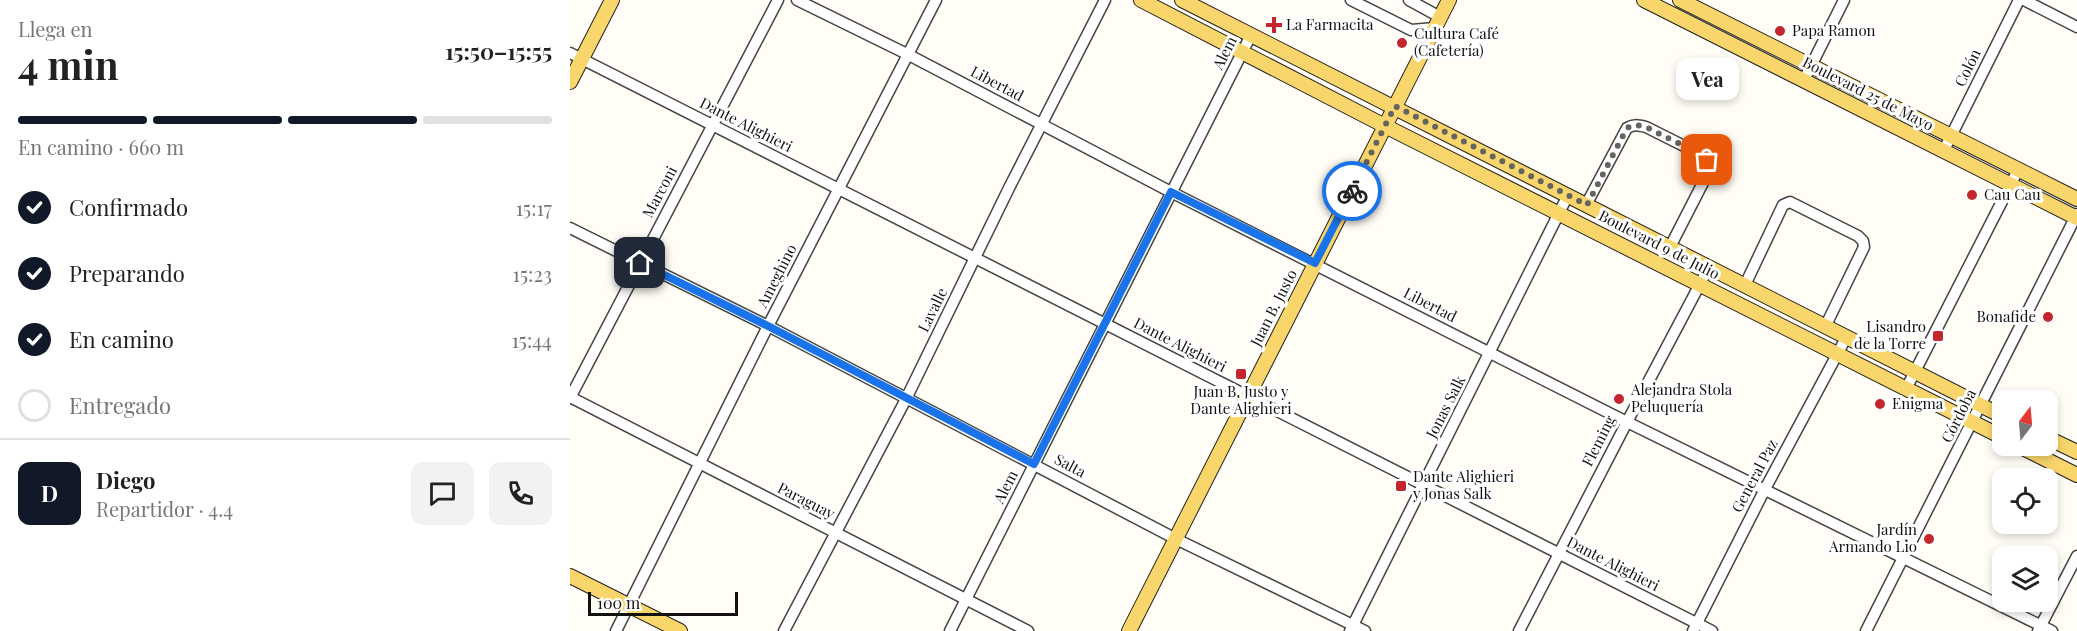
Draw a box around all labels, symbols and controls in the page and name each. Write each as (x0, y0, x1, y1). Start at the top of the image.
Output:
place label: La Farmacita (1286, 14, 1374, 34)
text: Llega en (18, 15, 93, 42)
marker: La Farmacita (1267, 18, 1281, 32)
place label: Papa Ramon (1792, 20, 1876, 40)
place label: Cultura Café (Cafetería) (1414, 23, 1499, 60)
marker: Papa Ramon (1773, 24, 1787, 38)
street label: Alem (1207, 32, 1241, 73)
text: 15:50–15:55 (445, 36, 552, 66)
marker: Cultura Café (Cafetería) (1395, 36, 1409, 50)
text: 4 min (18, 38, 119, 90)
street label: Colón (1949, 45, 1985, 90)
street label: Boulevard 25 de Mayo (1800, 51, 1937, 135)
callout: Vea (1676, 58, 1738, 100)
street label: Libertad (967, 61, 1028, 106)
text: Vea (1691, 65, 1724, 92)
street label: Dante Alighieri (697, 92, 797, 156)
text: En camino · 660 m (18, 133, 184, 160)
pin (1681, 134, 1732, 185)
icon: bag (1690, 143, 1723, 176)
courier (1322, 161, 1382, 221)
street label: Marconi (637, 162, 681, 221)
icon: bike (1336, 175, 1369, 208)
place label: Cau Cau (1984, 184, 2041, 204)
marker: Cau Cau (1965, 188, 1979, 202)
icon: check (18, 191, 51, 224)
text: Confirmado (69, 192, 188, 222)
text: 15:17 (516, 194, 552, 221)
street label: Boulevard 9 de Julio (1596, 205, 1723, 283)
pin (614, 237, 665, 288)
street label: Ameghino (751, 240, 801, 312)
icon: home (623, 246, 656, 279)
icon: check (18, 257, 51, 290)
text: Preparando (69, 258, 185, 288)
text: 15:23 (513, 260, 552, 287)
street label: Juan B. Justo (1245, 266, 1301, 350)
street label: Libertad (1400, 282, 1461, 326)
street label: Lavalle (913, 284, 951, 335)
place label: Bonafide (1976, 306, 2036, 326)
marker: Bonafide (2041, 310, 2055, 324)
street label: Dante Alighieri (1131, 312, 1231, 376)
place label: Lisandro de la Torre (1854, 316, 1926, 353)
icon: check (18, 323, 51, 356)
text: En camino (69, 324, 174, 354)
text: 15:44 (511, 326, 552, 353)
marker: Lisandro de la Torre (1931, 329, 1945, 343)
marker: Juan B. Justo y Dante Alighieri (1234, 367, 1248, 381)
street label: Jonas Salk (1420, 371, 1470, 442)
place label: Alejandra Stola Peluquería (1630, 379, 1733, 416)
place label: Juan B. Justo y Dante Alighieri (1190, 381, 1292, 418)
street label: Córdoba (1936, 385, 1980, 446)
text: Entregado (69, 390, 171, 420)
north arrow (1992, 390, 2058, 456)
map controls (1992, 390, 2058, 612)
marker: Alejandra Stola Peluquería (1612, 392, 1626, 406)
place label: Enigma (1892, 393, 1944, 413)
marker: Enigma (1873, 397, 1887, 411)
street label: Fleming (1577, 412, 1619, 469)
street label: General Paz (1726, 435, 1782, 516)
street label: Salta (1051, 449, 1090, 482)
button: chat (411, 462, 474, 525)
button: phone (489, 462, 552, 525)
text: Diego (96, 465, 155, 495)
street label: Alem (988, 466, 1022, 507)
place label: Dante Alighieri y Jonas Salk (1412, 466, 1515, 503)
button: locate (1992, 468, 2058, 534)
street label: Paraguay (774, 477, 839, 523)
text: D (41, 478, 58, 508)
marker: Dante Alighieri y Jonas Salk (1394, 479, 1408, 493)
text: Repartidor · 4.4 (96, 495, 233, 522)
place label: Jardín Armando Lio (1828, 519, 1917, 556)
street label: Dante Alighieri (1564, 531, 1664, 595)
marker: Jardín Armando Lio (1922, 532, 1936, 546)
button: layers (1992, 546, 2058, 612)
scale bar (588, 589, 738, 616)
text: 100 m (597, 592, 640, 613)

